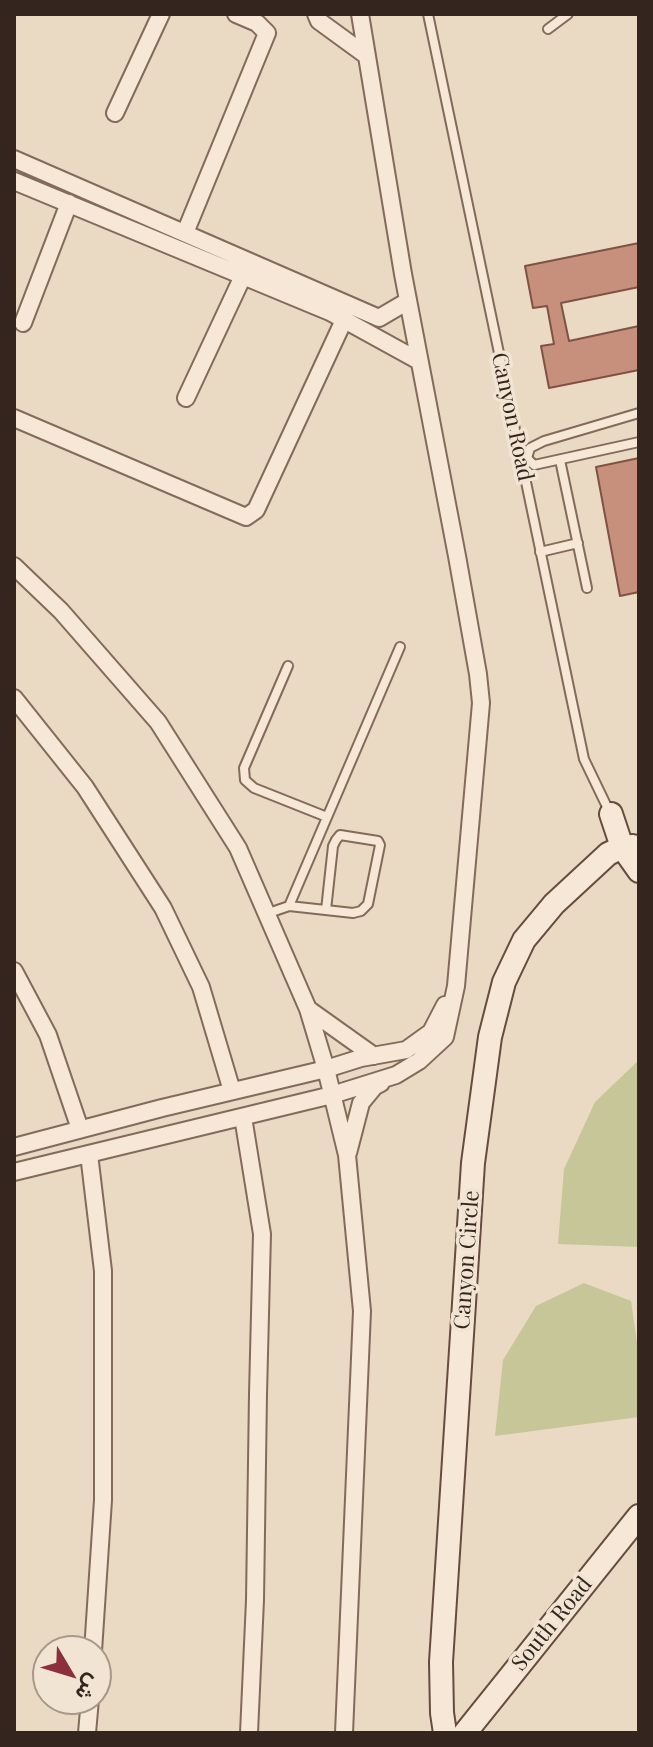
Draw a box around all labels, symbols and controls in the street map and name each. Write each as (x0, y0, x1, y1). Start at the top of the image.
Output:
street label: Canyon Road (486, 350, 538, 484)
street label: Canyon Circle (449, 1190, 485, 1330)
street label: South Road (506, 1572, 598, 1676)
north arrow (32, 1635, 112, 1715)
text: ش (69, 1669, 109, 1708)

